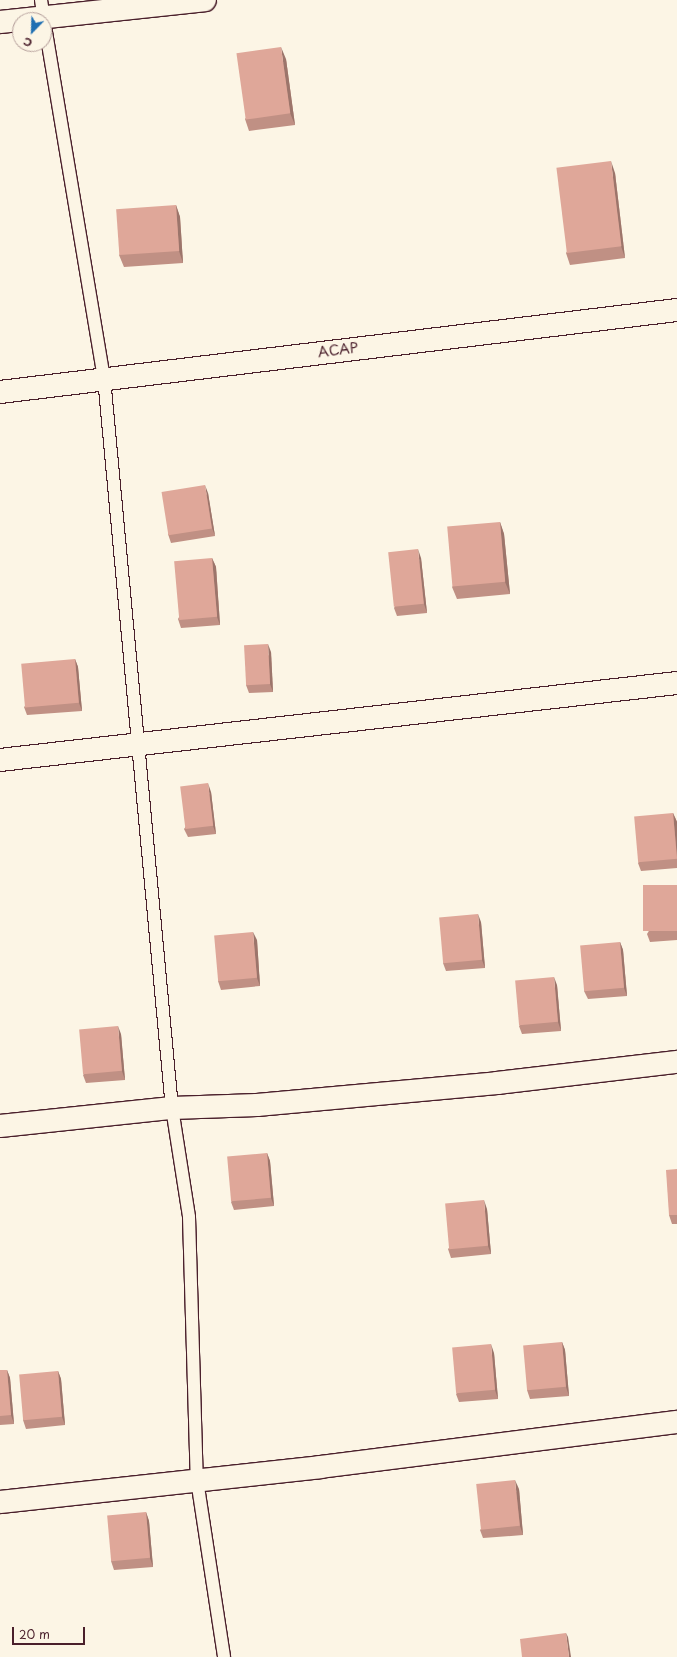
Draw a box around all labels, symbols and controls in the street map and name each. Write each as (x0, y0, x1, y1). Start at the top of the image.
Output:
north arrow (12, 12, 52, 52)
text: С (20, 33, 35, 52)
street label: АСАР (317, 339, 359, 361)
scale bar (14, 1619, 87, 1645)
text: 20 m (19, 1625, 50, 1643)

